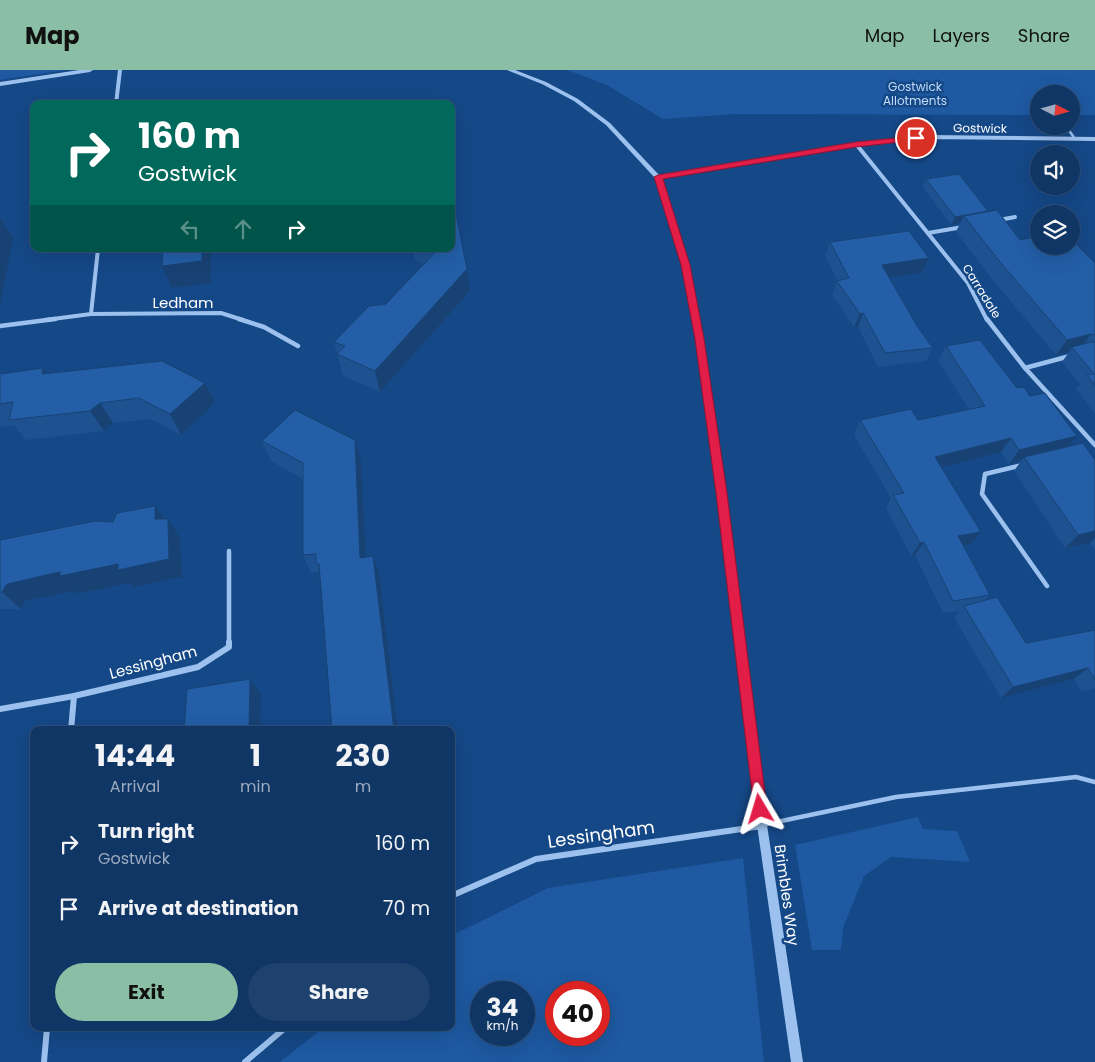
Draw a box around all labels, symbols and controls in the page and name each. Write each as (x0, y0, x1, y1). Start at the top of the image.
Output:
text: Map (25, 19, 80, 52)
text: Map (865, 23, 905, 48)
text: Layers (933, 23, 990, 48)
text: Share (1018, 23, 1070, 48)
park label: Gostwick Allotments (883, 78, 947, 109)
north arrow (1030, 85, 1080, 135)
map controls (1030, 85, 1080, 255)
text: 160 m (138, 111, 241, 160)
pin (895, 117, 937, 159)
street label: Gostwick (953, 119, 1008, 137)
icon: right (55, 120, 120, 185)
icon: arrive (902, 124, 930, 152)
button: sound (1030, 145, 1080, 195)
text: Gostwick (138, 158, 237, 189)
button: layers (1030, 205, 1080, 255)
icon: left (176, 215, 204, 243)
icon: ahead (229, 215, 257, 243)
icon: right (282, 215, 310, 243)
street label: Carradale (959, 261, 1005, 321)
street label: Ledham (152, 292, 214, 313)
street label: Lessingham (107, 640, 199, 684)
text: 14:44 (95, 734, 175, 777)
text: 1 (250, 734, 261, 777)
text: 230 (335, 734, 390, 777)
text: Arrival (110, 775, 160, 798)
text: min (240, 775, 271, 798)
text: m (355, 775, 371, 798)
position arrow (733, 782, 785, 834)
street label: Lessingham (546, 814, 656, 854)
text: Turn right (98, 818, 194, 845)
icon: right (55, 830, 83, 858)
text: 160 m (375, 830, 430, 857)
street label: Brimbles Way (769, 843, 805, 948)
text: Gostwick (98, 847, 170, 870)
icon: arrive (55, 895, 83, 923)
text: Arrive at destination (98, 895, 299, 922)
text: 70 m (383, 895, 430, 922)
button: Exit (55, 963, 238, 1021)
button: Share (248, 963, 430, 1021)
speed limit sign: 40 (545, 981, 610, 1046)
text: 34 (486, 990, 519, 1025)
text: km/h (487, 1017, 518, 1034)

